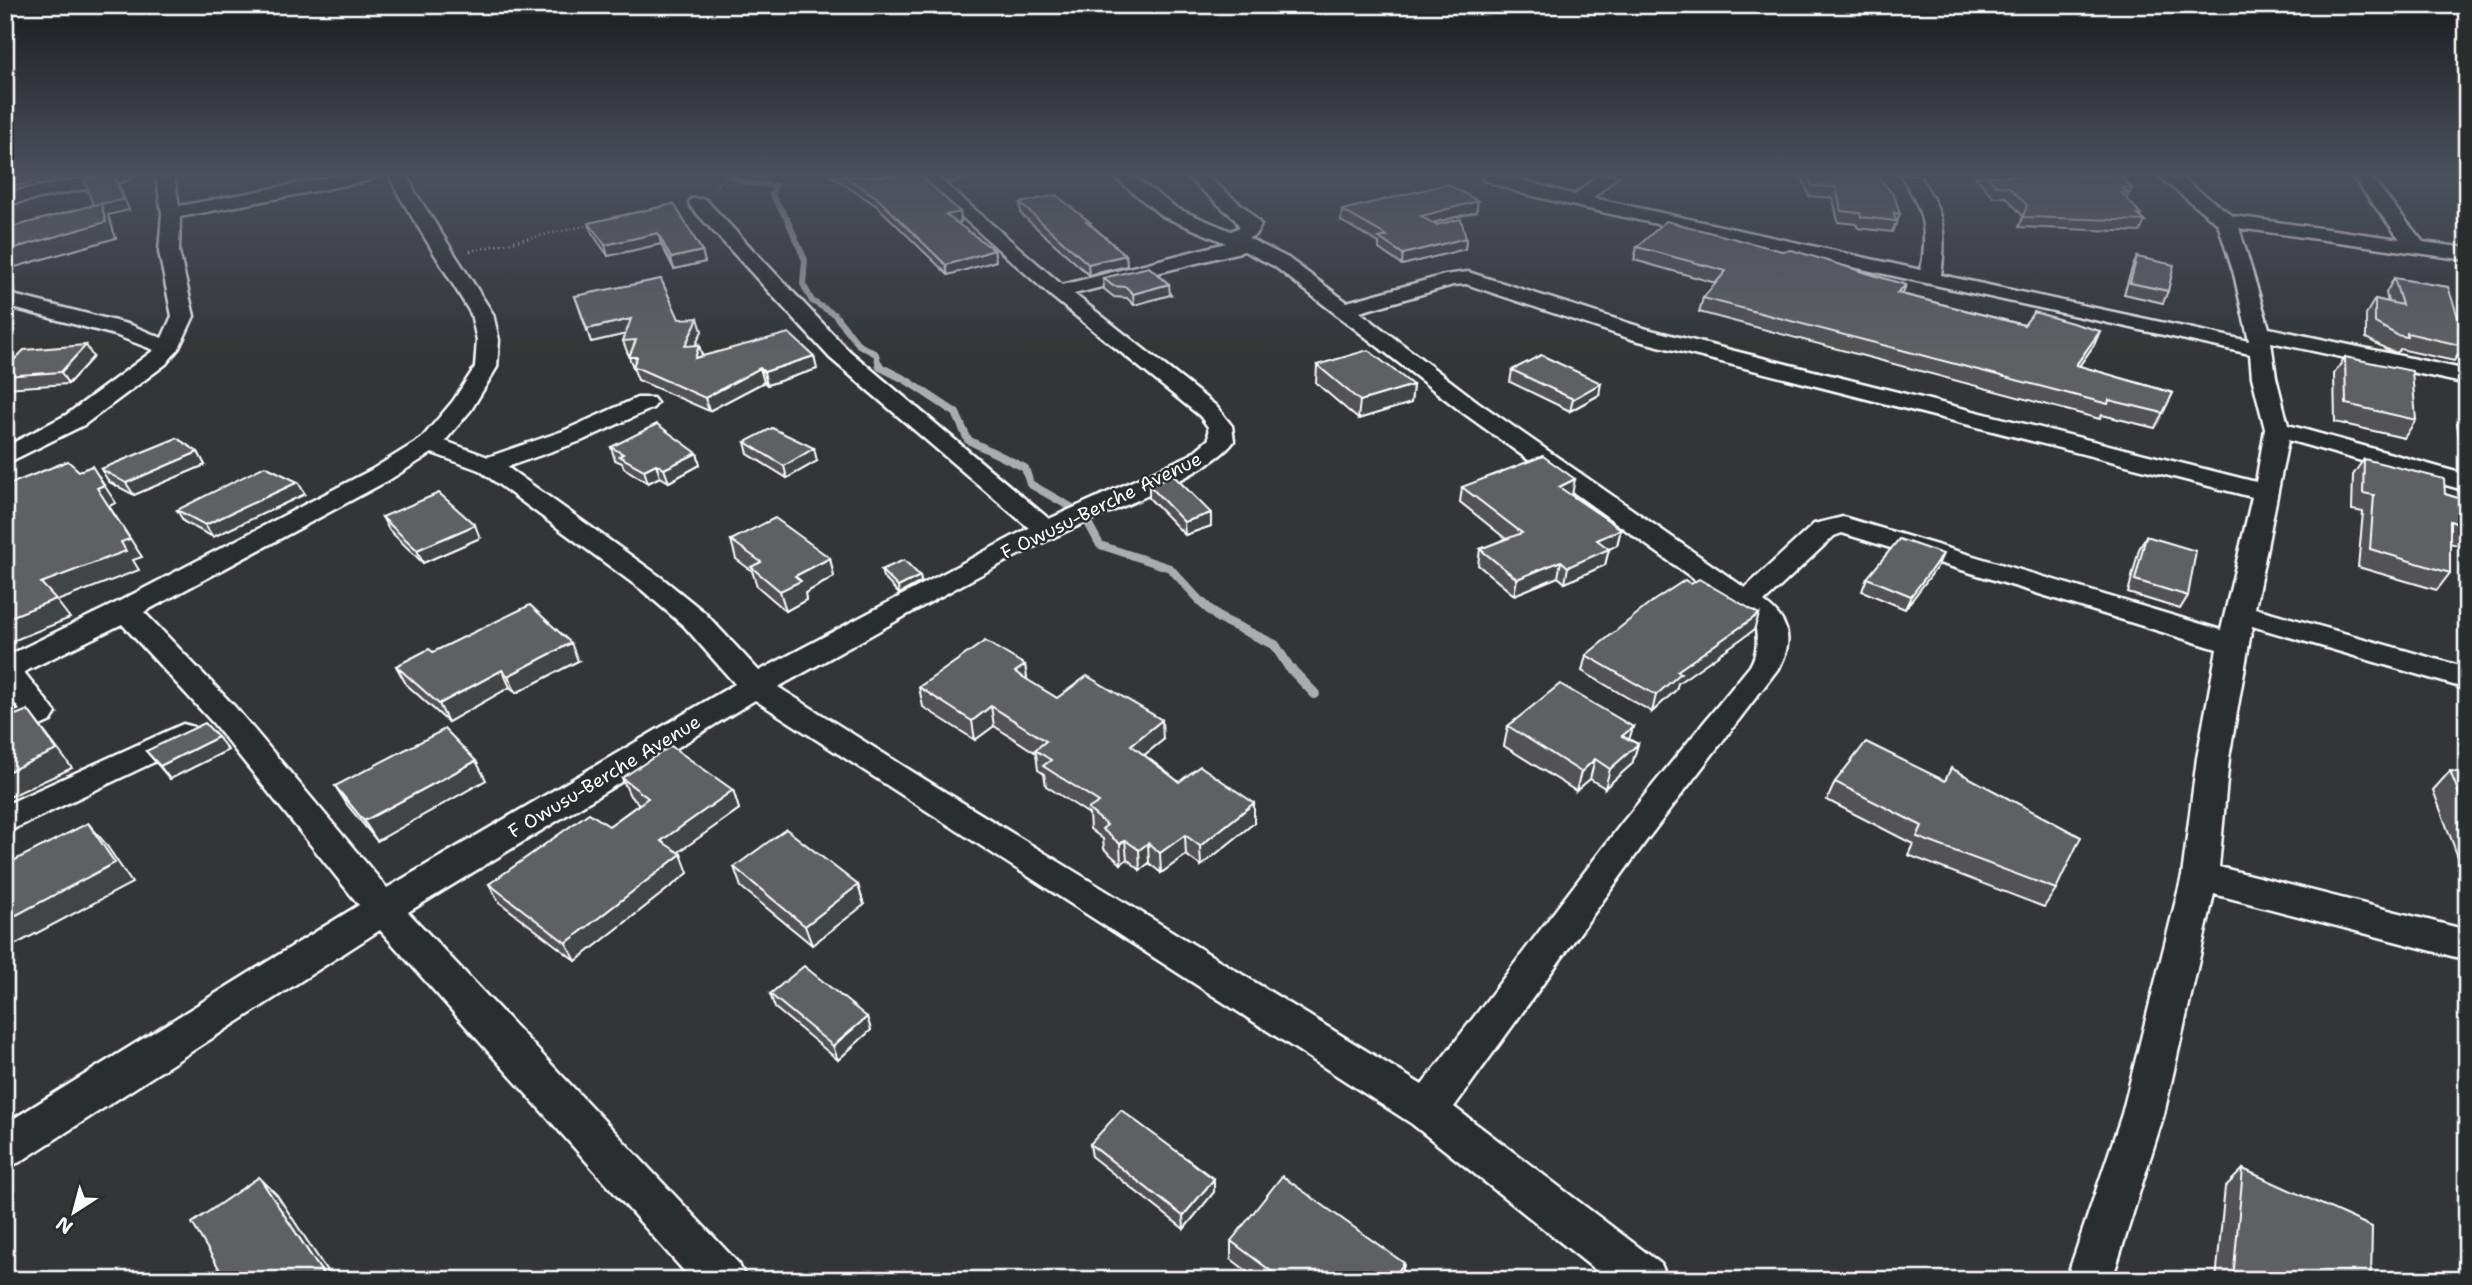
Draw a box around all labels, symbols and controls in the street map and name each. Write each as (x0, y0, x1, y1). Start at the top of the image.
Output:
street label: F Owusu-Berche Avenue (997, 446, 1206, 565)
street label: F Owusu-Berche Avenue (503, 709, 705, 844)
north arrow (38, 1176, 108, 1246)
text: N (51, 1211, 78, 1240)

